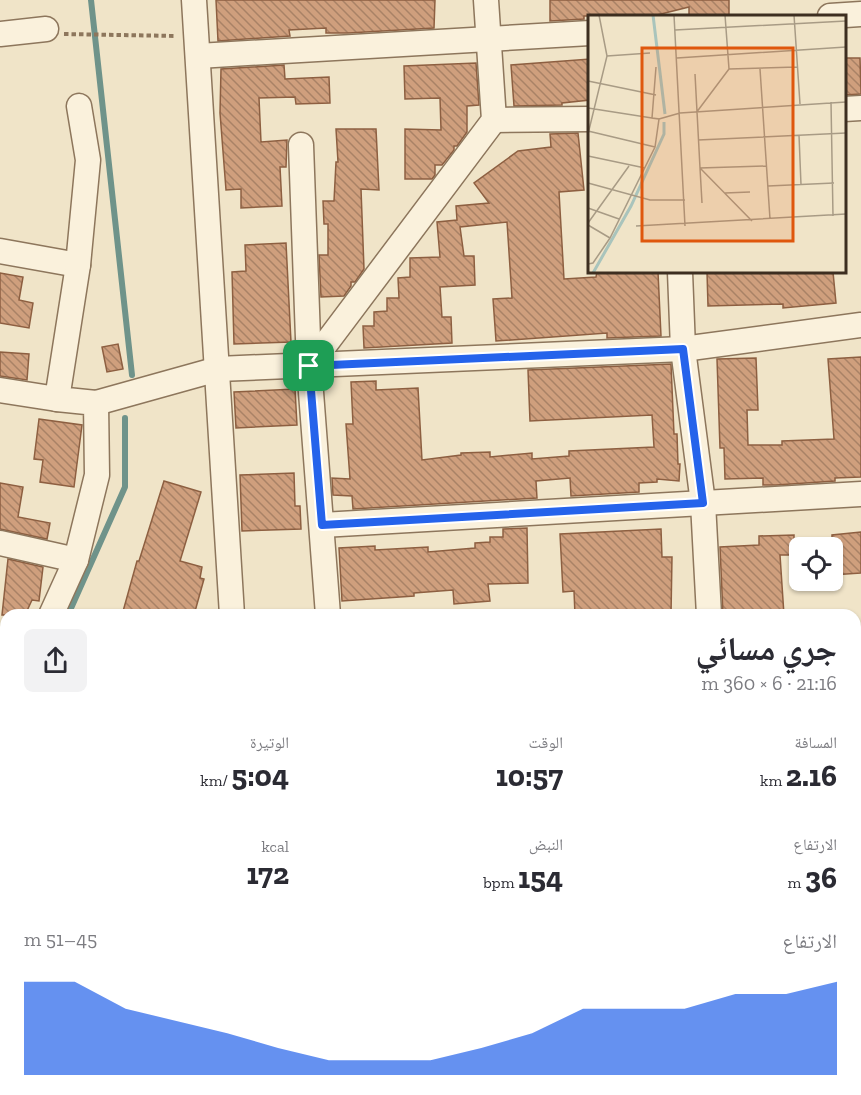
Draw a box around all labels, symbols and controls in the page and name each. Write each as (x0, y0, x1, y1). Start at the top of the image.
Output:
inset map (588, 15, 846, 273)
pin (283, 340, 334, 391)
icon: arrive (292, 349, 325, 382)
map controls (789, 537, 843, 591)
button: locate (789, 537, 843, 591)
button: share (24, 629, 87, 692)
text: جري مسائي (695, 629, 837, 668)
text: 21:16 · 6 × 360 m (702, 671, 837, 695)
text: الوتيرة (250, 733, 289, 752)
text: الوقت (529, 733, 563, 752)
text: المسافة (795, 733, 837, 752)
text: 5:04 (232, 758, 289, 794)
text: 10:57 (496, 758, 563, 794)
text: 2.16 (786, 758, 837, 794)
text: /km (200, 771, 232, 790)
text: km (760, 771, 786, 790)
text: النبض (529, 835, 563, 854)
text: الارتفاع (793, 835, 837, 854)
text: kcal (262, 837, 289, 856)
text: 172 (247, 856, 289, 892)
text: 154 (518, 860, 563, 896)
text: 36 (805, 860, 837, 896)
text: bpm (483, 873, 518, 892)
text: m (787, 873, 805, 892)
text: 45–51 m (24, 927, 97, 951)
text: الارتفاع (782, 929, 837, 953)

